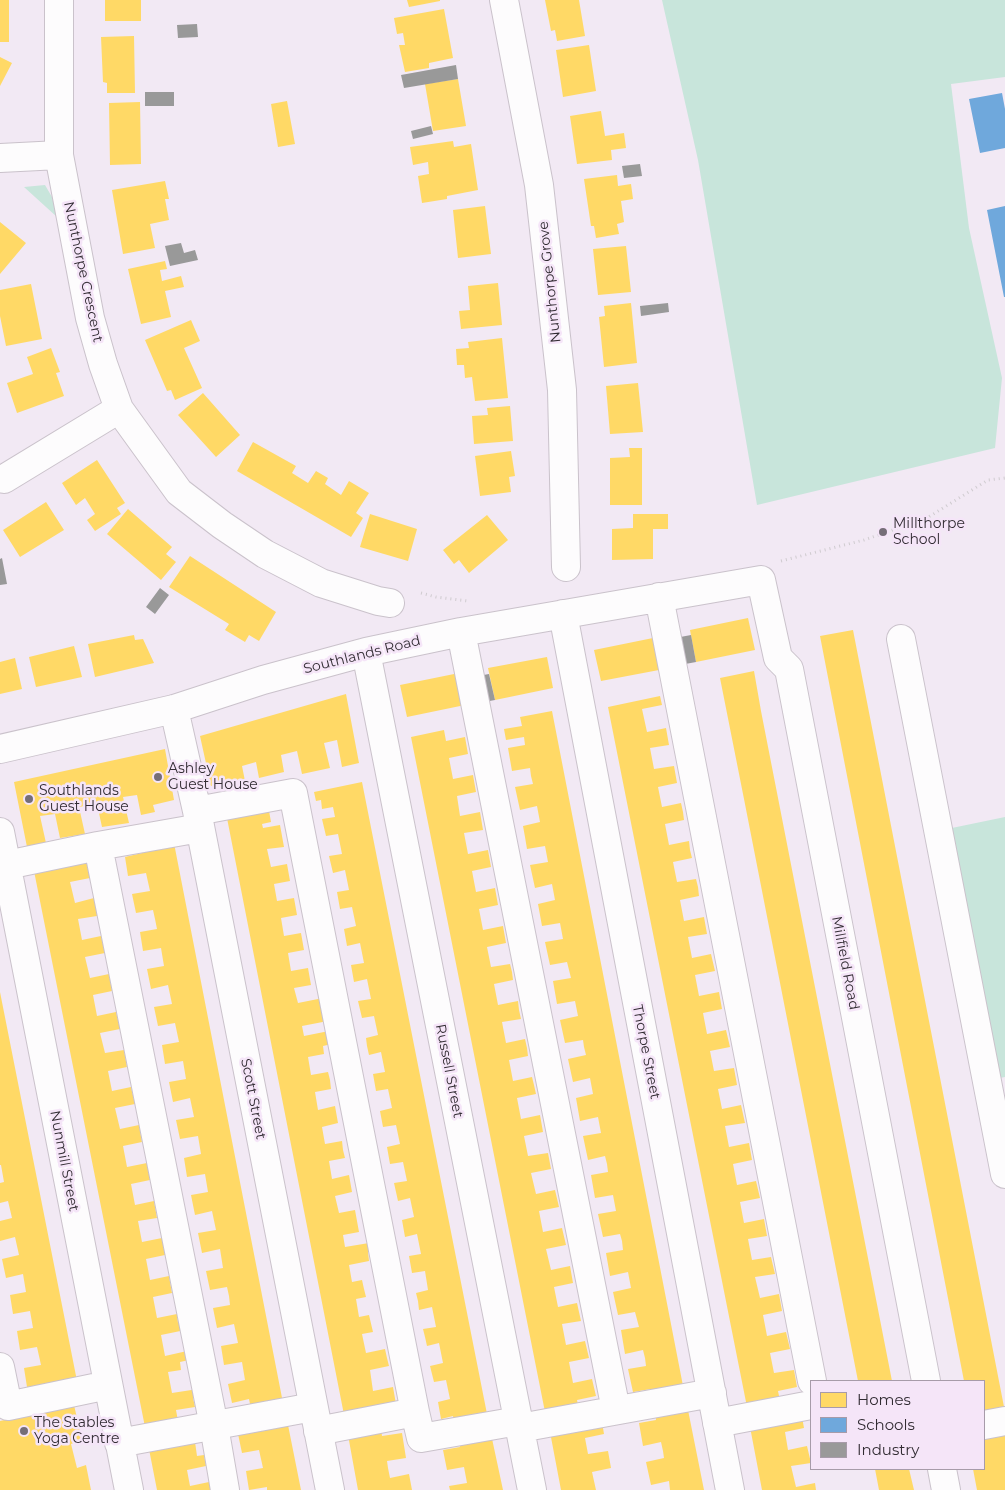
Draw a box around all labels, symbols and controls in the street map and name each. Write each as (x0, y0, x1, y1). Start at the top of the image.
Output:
street label: Nunthorpe Crescent (60, 200, 106, 344)
street label: Nunthorpe Grove (535, 220, 565, 344)
place label: Millthorpe School (893, 516, 965, 548)
marker: Millthorpe School (877, 526, 889, 538)
street label: Southlands Road (302, 632, 422, 678)
place label: Ashley Guest House (168, 761, 258, 794)
marker: Ashley Guest House (152, 771, 164, 783)
place label: Southlands Guest House (39, 783, 129, 816)
marker: Southlands Guest House (23, 793, 35, 805)
street label: Millfield Road (828, 915, 862, 1011)
street label: Thorpe Street (629, 1003, 663, 1101)
street label: Russell Street (432, 1023, 466, 1119)
street label: Scott Street (237, 1057, 269, 1141)
street label: Nunmill Street (46, 1109, 82, 1213)
legend (810, 1380, 985, 1470)
text: Homes (857, 1390, 911, 1409)
place label: The Stables Yoga Centre (34, 1415, 119, 1448)
text: Schools (857, 1415, 915, 1434)
marker: The Stables Yoga Centre (18, 1425, 30, 1437)
text: Industry (857, 1440, 919, 1459)

